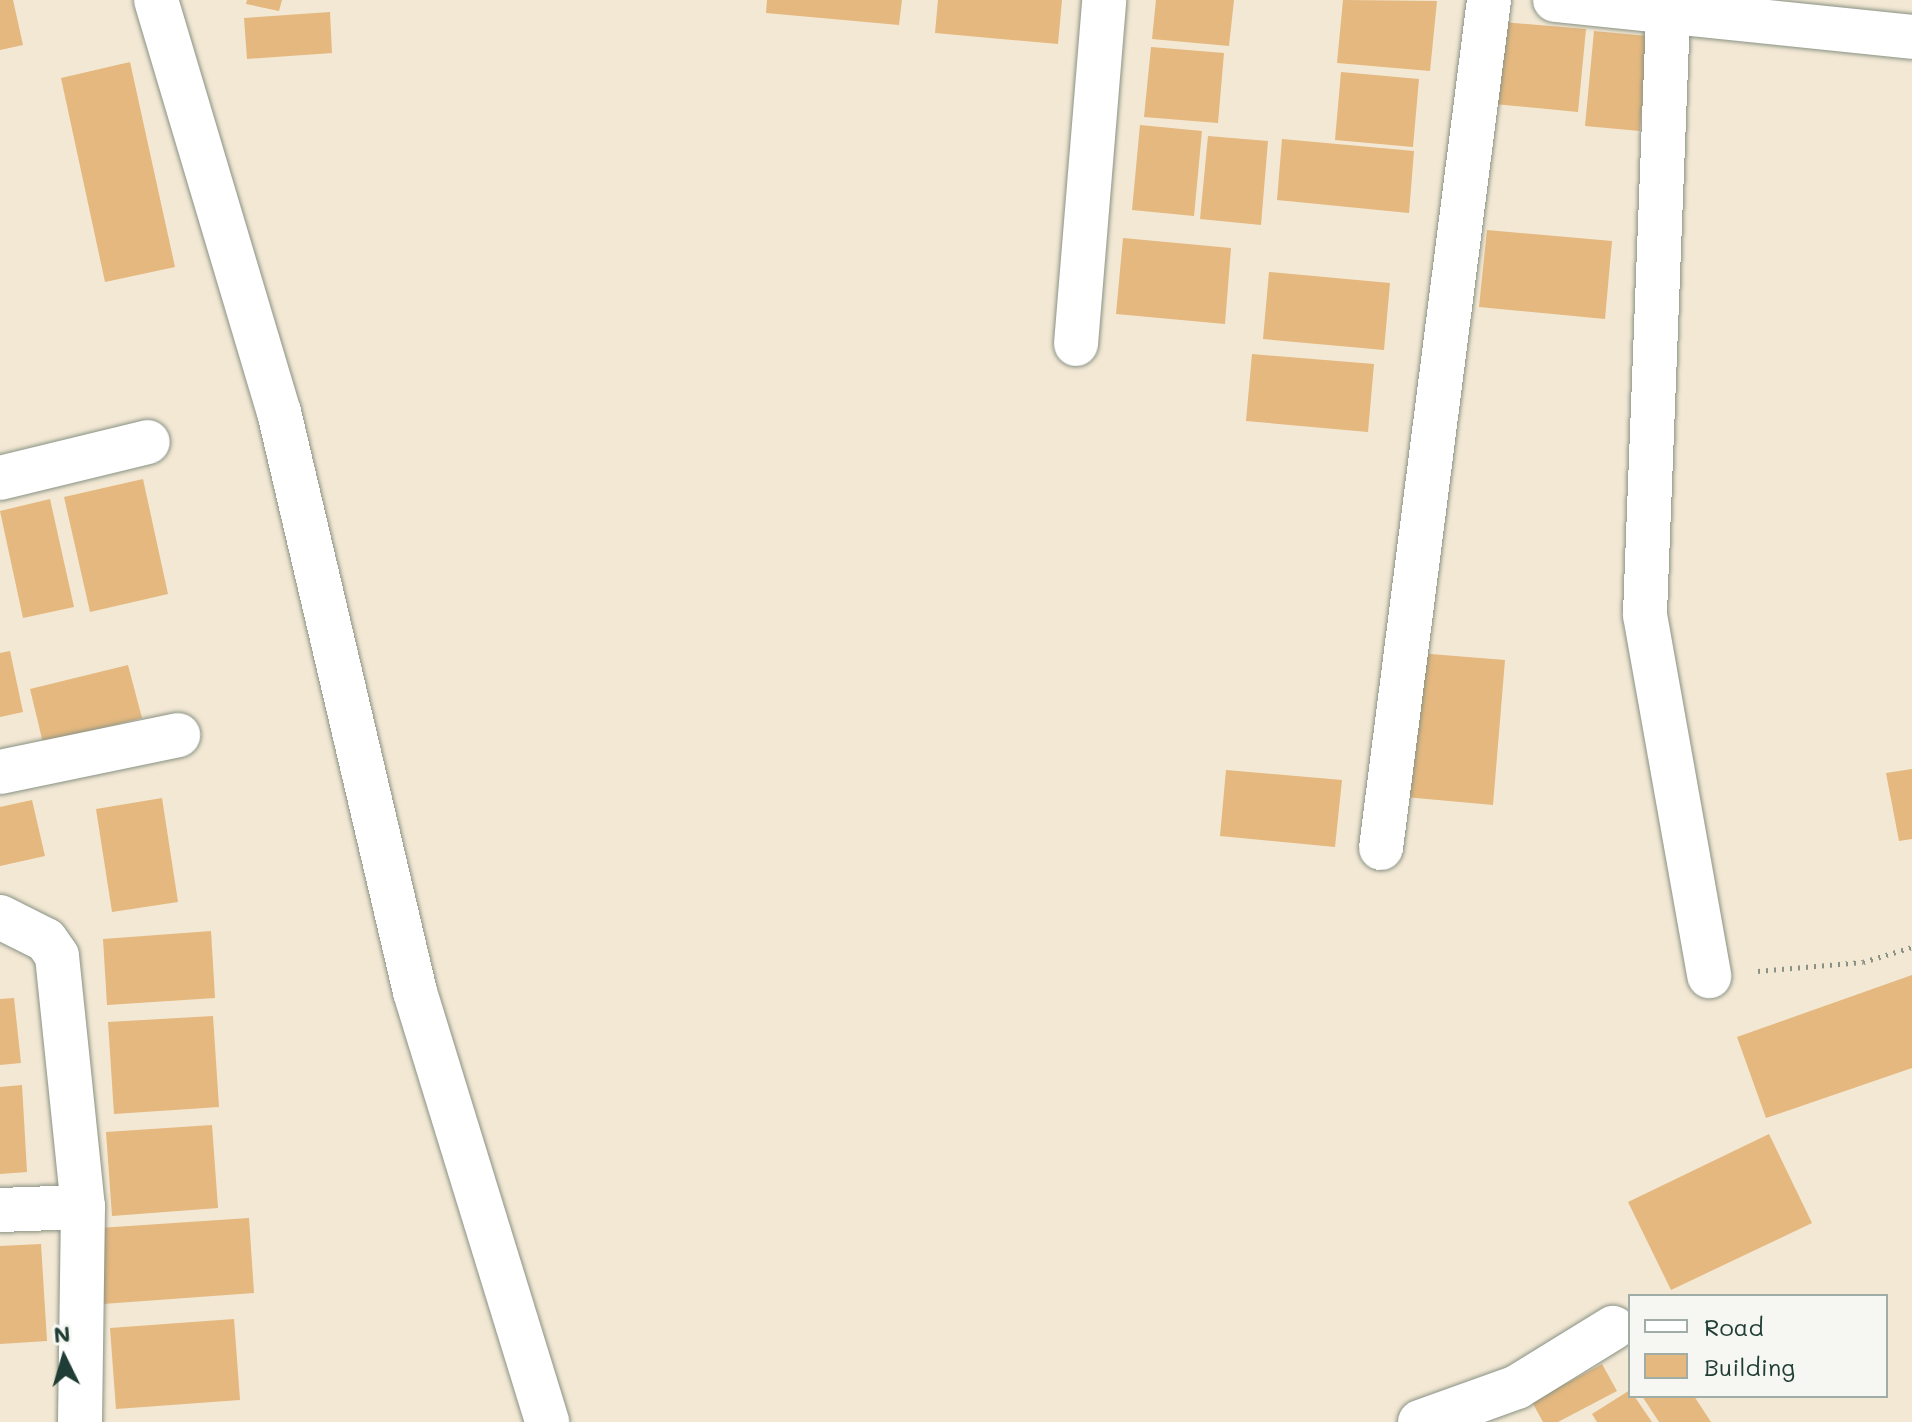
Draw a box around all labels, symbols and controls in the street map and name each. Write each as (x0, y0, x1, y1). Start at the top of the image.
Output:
legend (1628, 1294, 1888, 1398)
text: Road (1704, 1311, 1764, 1342)
north arrow (24, 1318, 104, 1398)
text: N (52, 1318, 71, 1349)
text: Building (1704, 1351, 1795, 1382)

